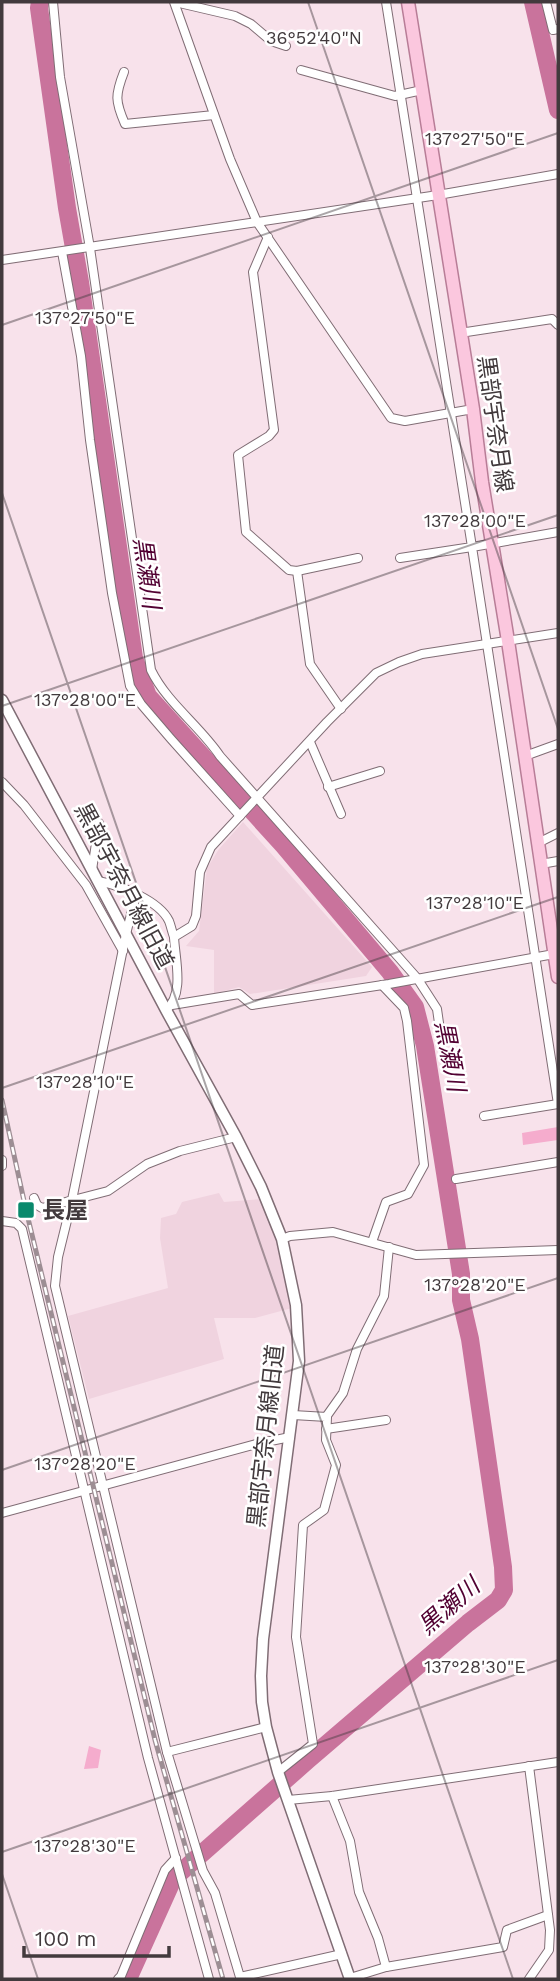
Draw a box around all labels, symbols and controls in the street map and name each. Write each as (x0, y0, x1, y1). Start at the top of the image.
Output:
text: 36°52'40"N (266, 27, 362, 48)
text: 137°27'50"E (425, 128, 525, 149)
text: 137°27'50"E (35, 307, 135, 328)
street label: 黒部宇奈月線 (472, 354, 518, 494)
text: 137°28'00"E (424, 510, 526, 531)
water label: 黒瀬川 (128, 535, 166, 614)
text: 137°28'00"E (34, 689, 136, 710)
street label: 黒部宇奈月線旧道 (69, 798, 179, 974)
text: 137°28'10"E (426, 892, 524, 913)
water label: 黒瀬川 (429, 1018, 471, 1097)
text: 137°28'10"E (36, 1071, 134, 1092)
place label: 長屋 (42, 1197, 88, 1224)
marker: 長屋 (16, 1200, 36, 1220)
text: 137°28'20"E (424, 1274, 526, 1295)
street label: 黒部宇奈月線旧道 (243, 1343, 289, 1529)
text: 137°28'20"E (34, 1453, 136, 1474)
water label: 黒瀬川 (413, 1570, 488, 1640)
text: 137°28'30"E (424, 1656, 526, 1677)
text: 137°28'30"E (34, 1835, 136, 1856)
scale bar (24, 1914, 170, 1958)
text: 100 m (35, 1926, 97, 1951)

